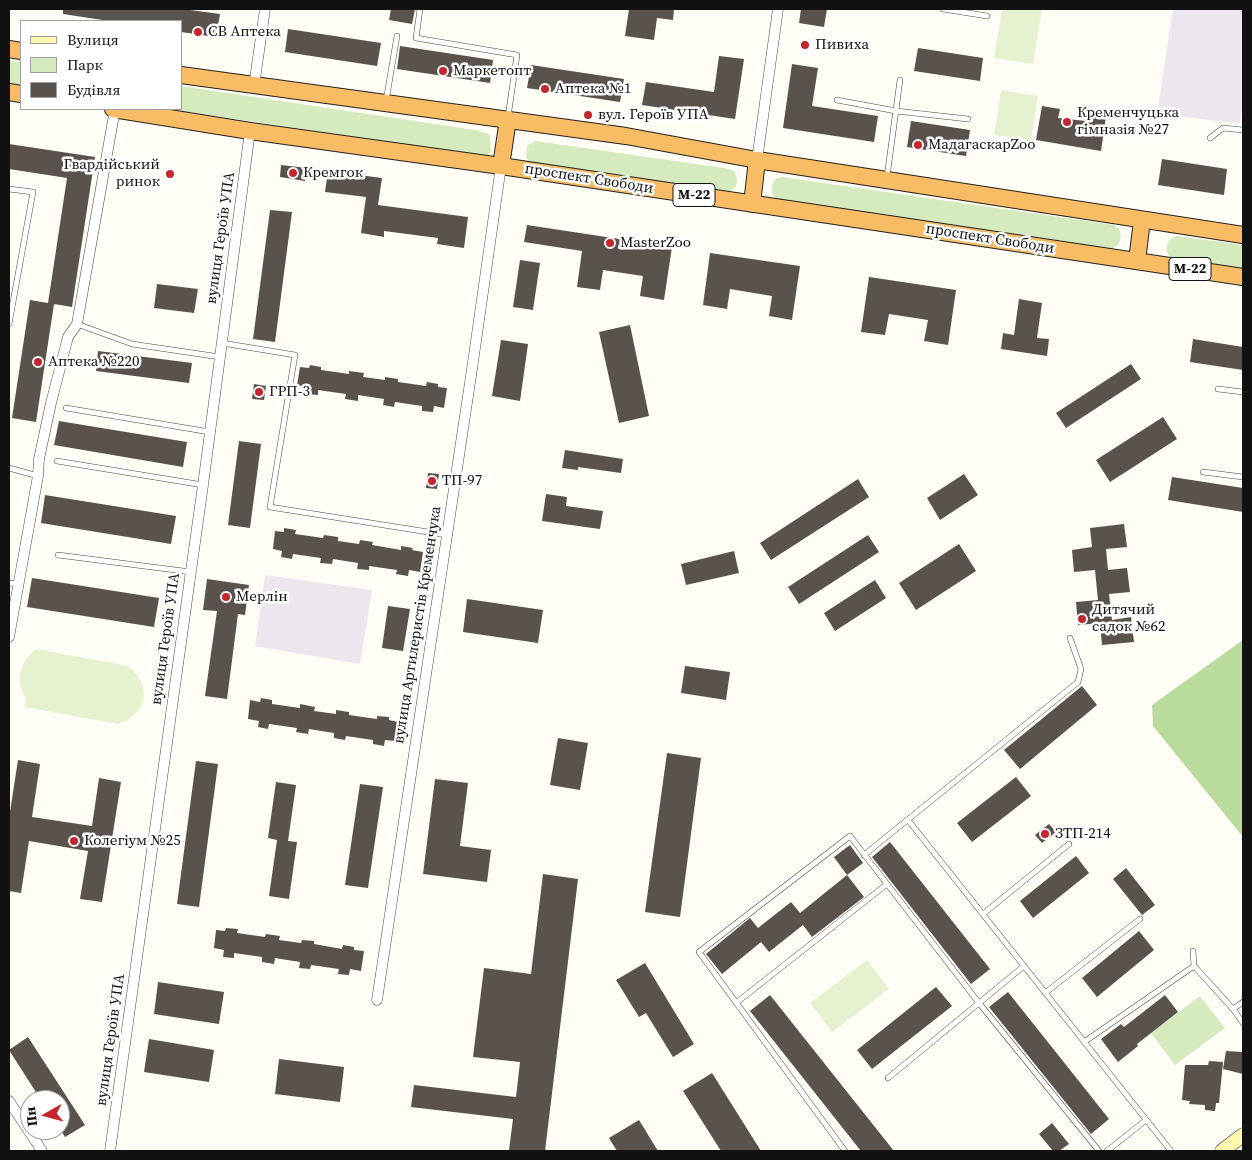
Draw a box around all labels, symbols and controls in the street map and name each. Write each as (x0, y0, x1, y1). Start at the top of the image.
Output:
legend (20, 20, 182, 110)
place label: СВ Аптека (208, 23, 281, 41)
marker: СВ Аптека (192, 26, 204, 38)
text: Вулиця (67, 29, 119, 50)
place label: Пивиха (815, 36, 869, 54)
marker: Пивиха (799, 39, 811, 51)
text: Парк (67, 54, 103, 75)
place label: Маркетопт (453, 62, 531, 80)
marker: Маркетопт (437, 65, 449, 77)
text: Будівля (67, 79, 120, 100)
place label: Аптека №1 (555, 80, 632, 98)
marker: Аптека №1 (539, 83, 551, 95)
place label: Кременчуцька гімназія №27 (1077, 104, 1179, 139)
place label: вул. Героїв УПА (598, 106, 709, 124)
marker: вул. Героїв УПА (582, 109, 594, 121)
marker: Кременчуцька гімназія №27 (1061, 116, 1073, 128)
place label: МадагаскарZoo (928, 136, 1035, 154)
marker: МадагаскарZoo (912, 139, 924, 151)
place label: Гвардійський ринок (64, 156, 160, 191)
street label: проспект Свободи (524, 160, 654, 198)
place label: Кремгок (303, 164, 363, 182)
marker: Кремгок (287, 167, 299, 179)
marker: Гвардійський ринок (164, 168, 176, 180)
street label: вулиця Героїв УПА (203, 171, 239, 305)
road number: М-22 (673, 184, 715, 206)
street label: проспект Свободи (925, 220, 1055, 258)
place label: MasterZoo (620, 234, 691, 252)
marker: MasterZoo (604, 237, 616, 249)
road number: М-22 (1169, 258, 1211, 280)
place label: Аптека №220 (48, 353, 140, 371)
marker: Аптека №220 (32, 356, 44, 368)
place label: ГРП-3 (269, 383, 310, 401)
marker: ГРП-3 (253, 386, 265, 398)
place label: ТП-97 (442, 472, 482, 490)
marker: ТП-97 (426, 475, 438, 487)
street label: вулиця Артилеристів Кременчука (390, 505, 446, 745)
street label: вулиця Героїв УПА (148, 572, 184, 706)
place label: Мерлін (236, 588, 288, 606)
marker: Мерлін (220, 591, 232, 603)
place label: Дитячий садок №62 (1092, 601, 1166, 636)
marker: Дитячий садок №62 (1076, 613, 1088, 625)
place label: ЗТП-214 (1055, 825, 1111, 843)
marker: ЗТП-214 (1039, 828, 1051, 840)
place label: Колегіум №25 (84, 832, 181, 850)
marker: Колегіум №25 (68, 835, 80, 847)
street label: вулиця Героїв УПА (93, 973, 129, 1107)
north arrow (20, 1090, 70, 1140)
text: Пн (20, 1106, 42, 1128)

